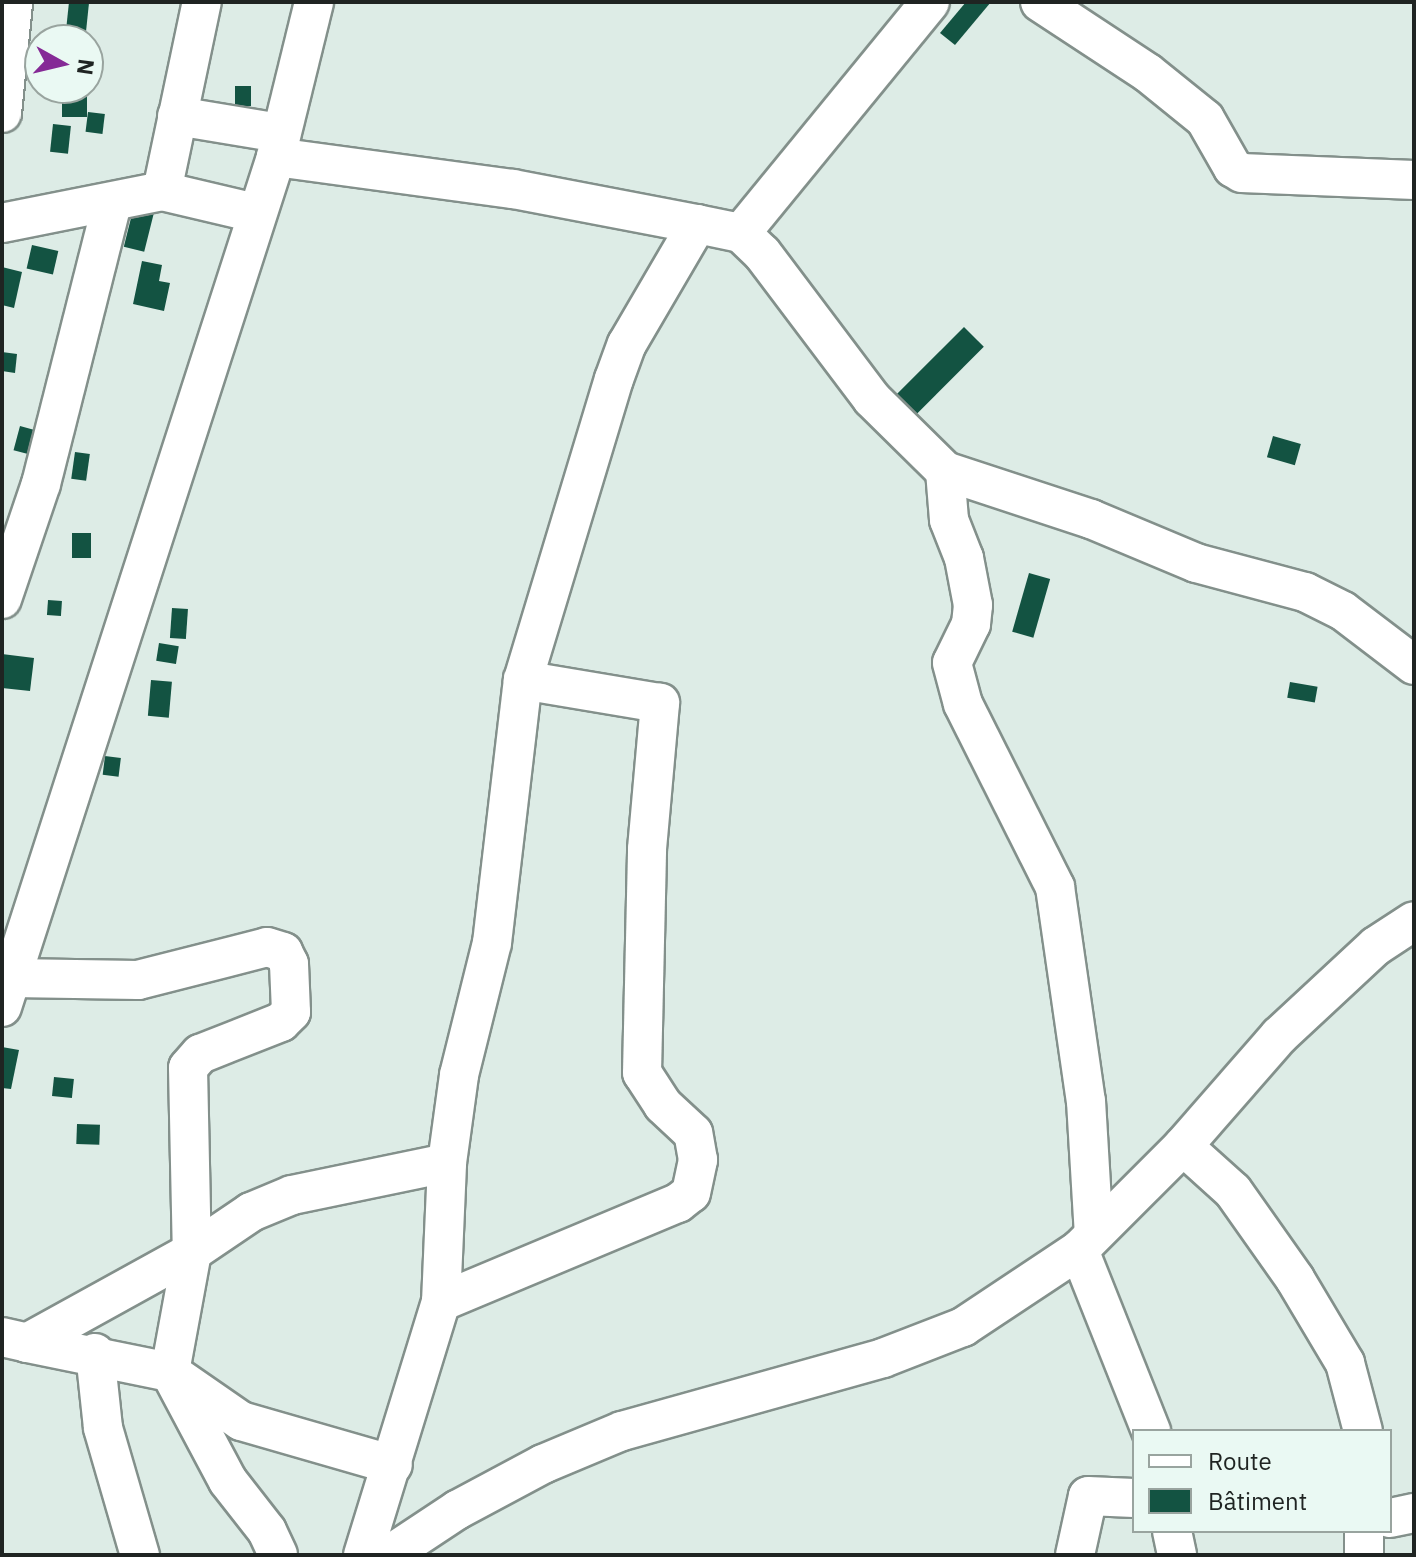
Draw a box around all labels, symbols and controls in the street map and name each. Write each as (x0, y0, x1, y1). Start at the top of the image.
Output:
north arrow (24, 24, 104, 104)
text: N (71, 57, 102, 77)
legend (1132, 1429, 1392, 1533)
text: Route (1208, 1445, 1272, 1477)
text: Bâtiment (1208, 1485, 1307, 1517)

